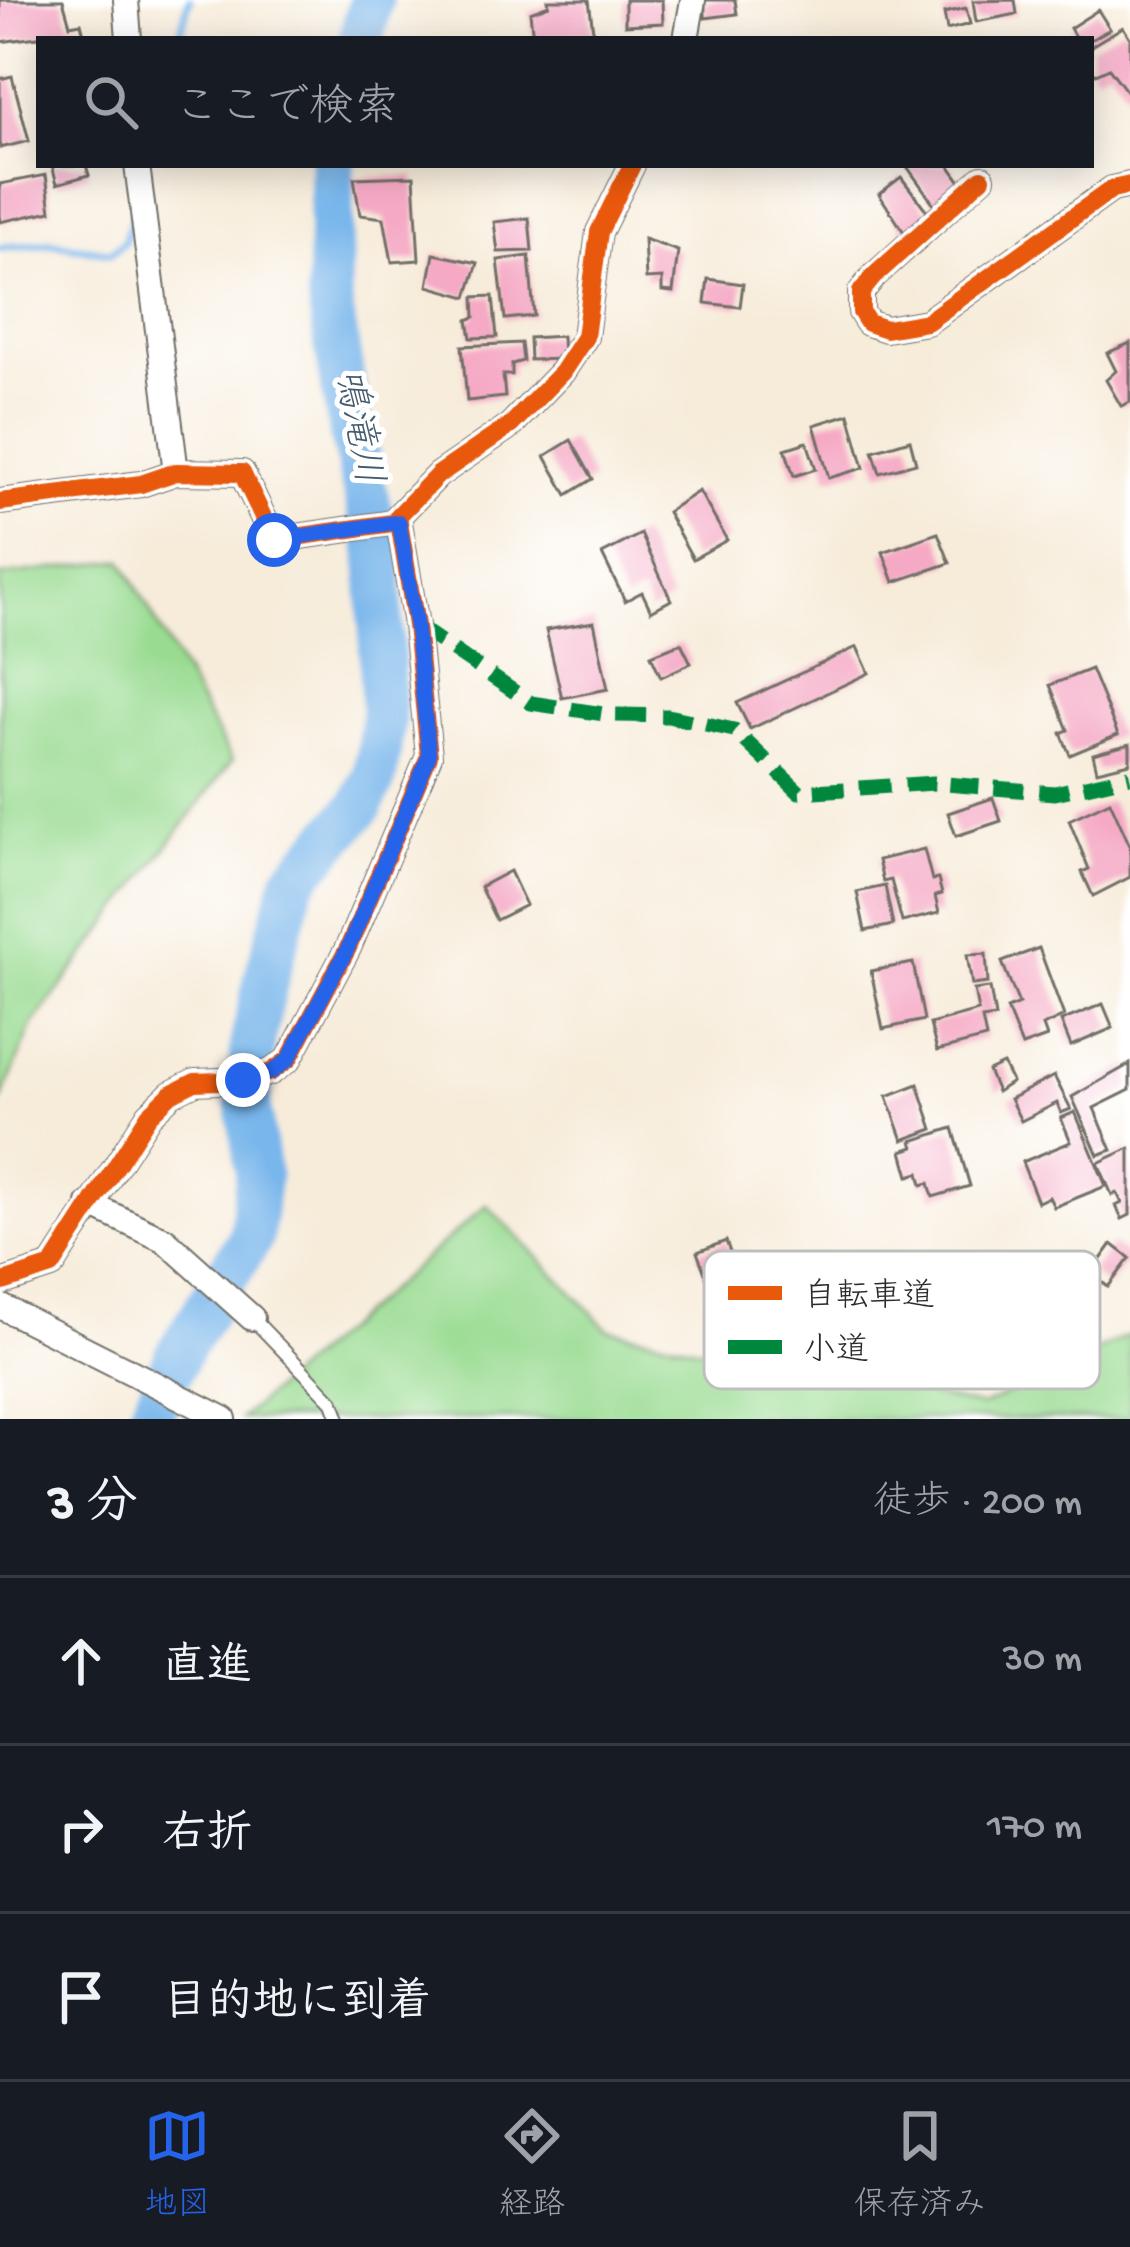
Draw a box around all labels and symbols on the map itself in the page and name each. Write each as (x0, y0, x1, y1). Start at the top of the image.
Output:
water label: 鳴滝川 (321, 365, 391, 489)
route start (247, 513, 301, 567)
route end (216, 1053, 270, 1107)
legend (704, 1251, 1100, 1389)
text: 自転車道 (803, 1278, 935, 1318)
text: 小道 (803, 1332, 869, 1372)

